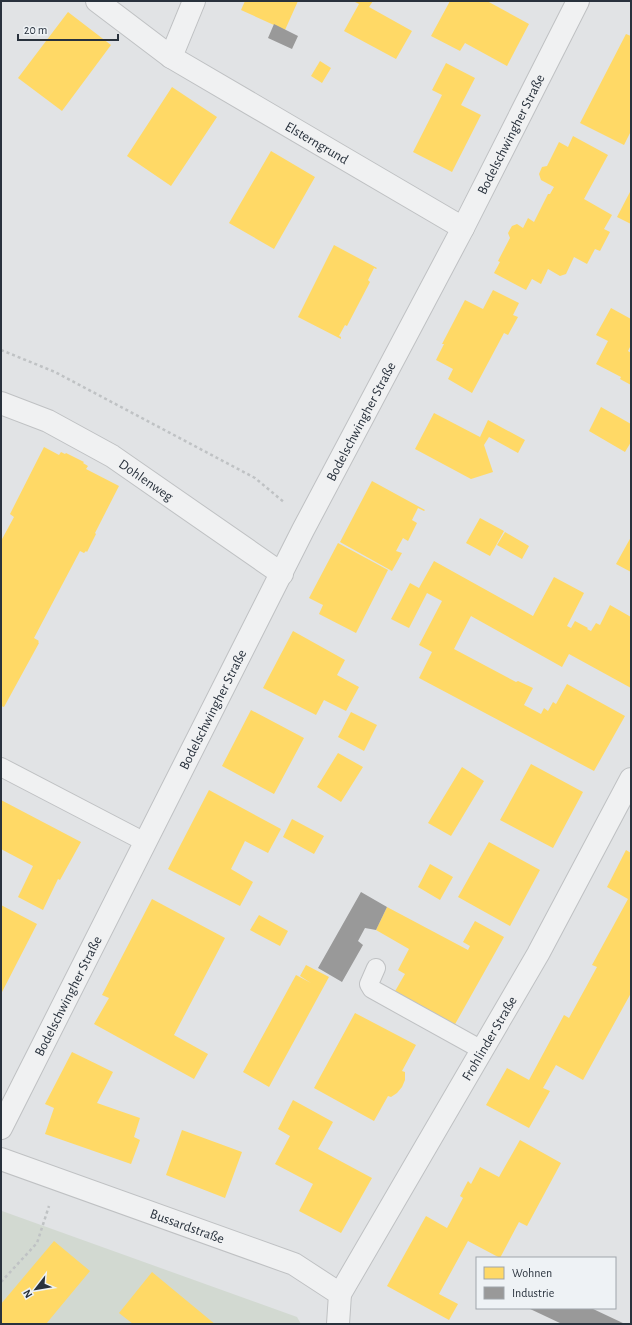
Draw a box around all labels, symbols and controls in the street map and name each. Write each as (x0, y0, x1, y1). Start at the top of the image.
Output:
scale bar (18, 16, 118, 42)
text: 20 m (24, 24, 47, 36)
street label: Bodelschwingher Straße (475, 72, 548, 197)
street label: Elsterngrund (282, 119, 351, 167)
street label: Bodelschwingher Straße (324, 360, 399, 484)
street label: Dohlenweg (116, 457, 176, 504)
street label: Bodelschwingher Straße (177, 647, 249, 772)
street label: Bodelschwingher Straße (32, 934, 105, 1059)
street label: Frohlinder Straße (460, 994, 520, 1083)
street label: Bussardstraße (148, 1207, 226, 1246)
legend (476, 1257, 616, 1309)
text: Wohnen (512, 1267, 552, 1279)
north arrow (16, 1269, 56, 1309)
text: Industrie (512, 1287, 554, 1299)
text: N (21, 1288, 35, 1300)

